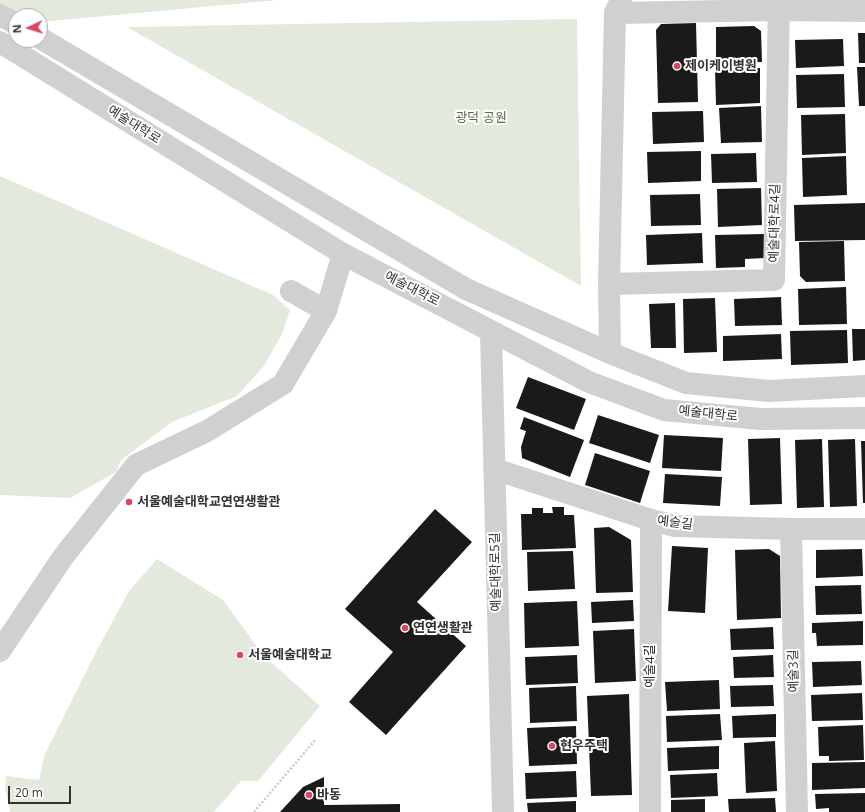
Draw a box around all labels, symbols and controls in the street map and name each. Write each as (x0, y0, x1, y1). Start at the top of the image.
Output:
north arrow (8, 8, 48, 48)
text: N (9, 24, 24, 34)
place label: 제이케이병원 (685, 58, 757, 74)
marker: 제이케이병원 (672, 61, 682, 71)
street label: 예술대학로 (105, 103, 163, 147)
park label: 광덕 공원 (455, 110, 507, 126)
street label: 예술대학로4길 (767, 183, 783, 263)
street label: 예술대학로 (382, 268, 442, 310)
street label: 예술대학로 (677, 403, 739, 425)
place label: 서울예술대학교연연생활관 (137, 494, 281, 510)
marker: 서울예술대학교연연생활관 (124, 497, 134, 507)
street label: 예술길 (656, 513, 694, 533)
street label: 예술대학로5길 (488, 532, 504, 612)
place label: 연연생활관 (413, 620, 473, 636)
marker: 연연생활관 (400, 623, 410, 633)
street label: 예술4길 (642, 644, 658, 688)
place label: 서울예술대학교 (248, 647, 332, 663)
street label: 예술3길 (786, 649, 802, 693)
marker: 서울예술대학교 (235, 650, 245, 660)
place label: 현우주택 (560, 738, 608, 754)
marker: 현우주택 (547, 741, 557, 751)
scale bar (10, 778, 73, 804)
text: 20 m (15, 784, 43, 801)
place label: 바동 (317, 787, 341, 803)
marker: 바동 (304, 790, 314, 800)

